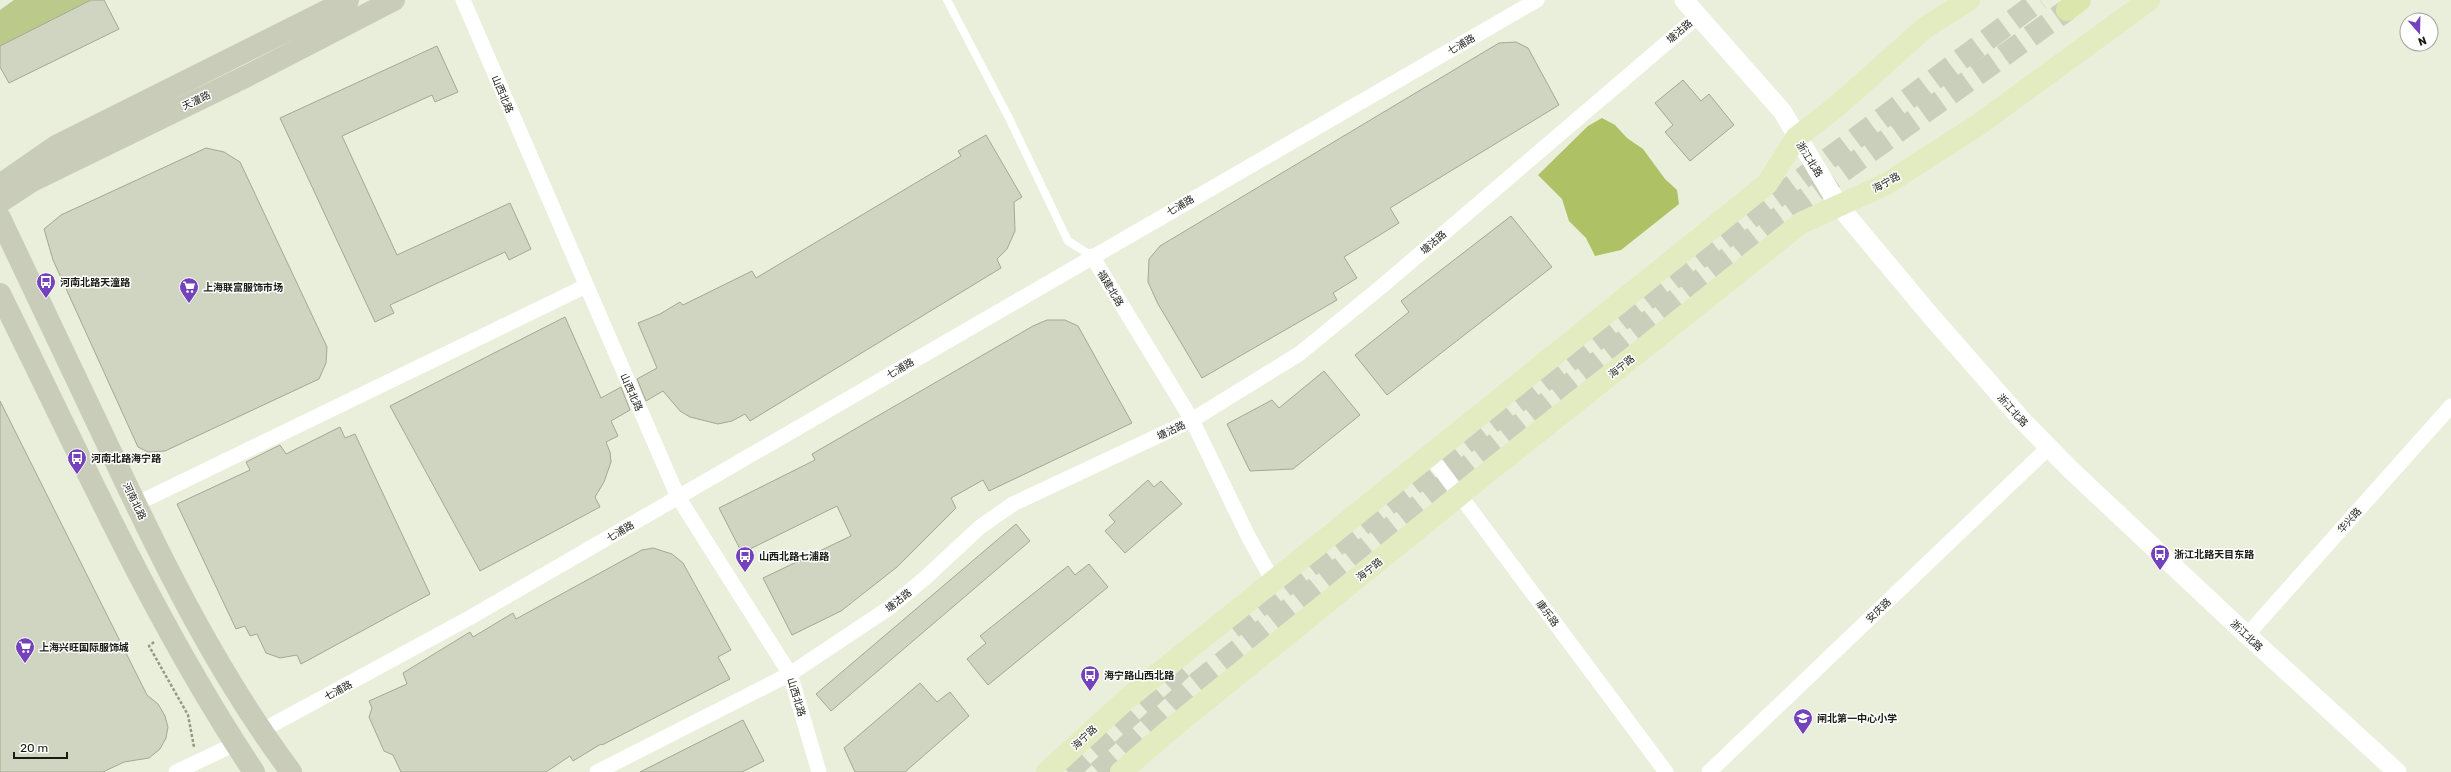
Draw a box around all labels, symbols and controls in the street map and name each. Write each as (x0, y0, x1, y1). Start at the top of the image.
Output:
north arrow (2399, 12, 2439, 52)
street label: 塘沽路 (1664, 17, 1695, 46)
street label: 七浦路 (1446, 32, 1477, 58)
text: N (2416, 33, 2428, 48)
street label: 山西北路 (489, 74, 515, 115)
street label: 天潼路 (180, 89, 213, 113)
street label: 浙江北路 (1793, 139, 1825, 180)
street label: 海宁路 (1870, 170, 1903, 195)
street label: 七浦路 (1165, 193, 1196, 219)
street label: 塘沽路 (1418, 228, 1449, 257)
street label: 福建北路 (1095, 268, 1126, 309)
bus stop icon: 河南北路天潼路 (35, 271, 57, 299)
supermarket icon: 上海联富服饰市场 (178, 276, 200, 304)
place label: 河南北路天潼路 (60, 277, 131, 289)
place label: 上海联富服饰市场 (203, 282, 283, 294)
street label: 海宁路 (1606, 353, 1637, 381)
street label: 七浦路 (885, 356, 916, 382)
street label: 山西北路 (617, 372, 645, 413)
street label: 浙江北路 (1994, 392, 2030, 430)
street label: 塘沽路 (1155, 419, 1188, 443)
bus stop icon: 河南北路海宁路 (66, 447, 88, 475)
place label: 河南北路海宁路 (91, 453, 162, 465)
street label: 河南北路 (120, 481, 148, 522)
street label: 华兴路 (2335, 506, 2364, 536)
street label: 七浦路 (605, 519, 636, 545)
bus stop icon: 浙江北路天目东路 (2149, 543, 2171, 571)
bus stop icon: 山西北路七浦路 (734, 545, 756, 573)
place label: 浙江北路天目东路 (2174, 549, 2255, 561)
place label: 山西北路七浦路 (759, 550, 830, 563)
street label: 海宁路 (1354, 556, 1385, 584)
street label: 塘沽路 (883, 587, 914, 615)
street label: 安庆路 (1864, 596, 1894, 625)
street label: 康乐路 (1533, 598, 1561, 629)
street label: 浙江北路 (2228, 618, 2265, 654)
supermarket icon: 上海兴旺国际服饰城 (14, 636, 36, 664)
place label: 上海兴旺国际服饰城 (39, 641, 129, 654)
bus stop icon: 海宁路山西北路 (1079, 664, 1101, 692)
place label: 海宁路山西北路 (1104, 670, 1175, 682)
street label: 山西北路 (784, 676, 808, 718)
street label: 七浦路 (322, 679, 355, 703)
school or university icon: 闸北第一中心小学 (1792, 707, 1814, 735)
place label: 闸北第一中心小学 (1817, 713, 1897, 725)
street label: 海宁路 (1070, 723, 1100, 752)
scale bar (14, 734, 67, 760)
text: 20 m (20, 741, 48, 755)

